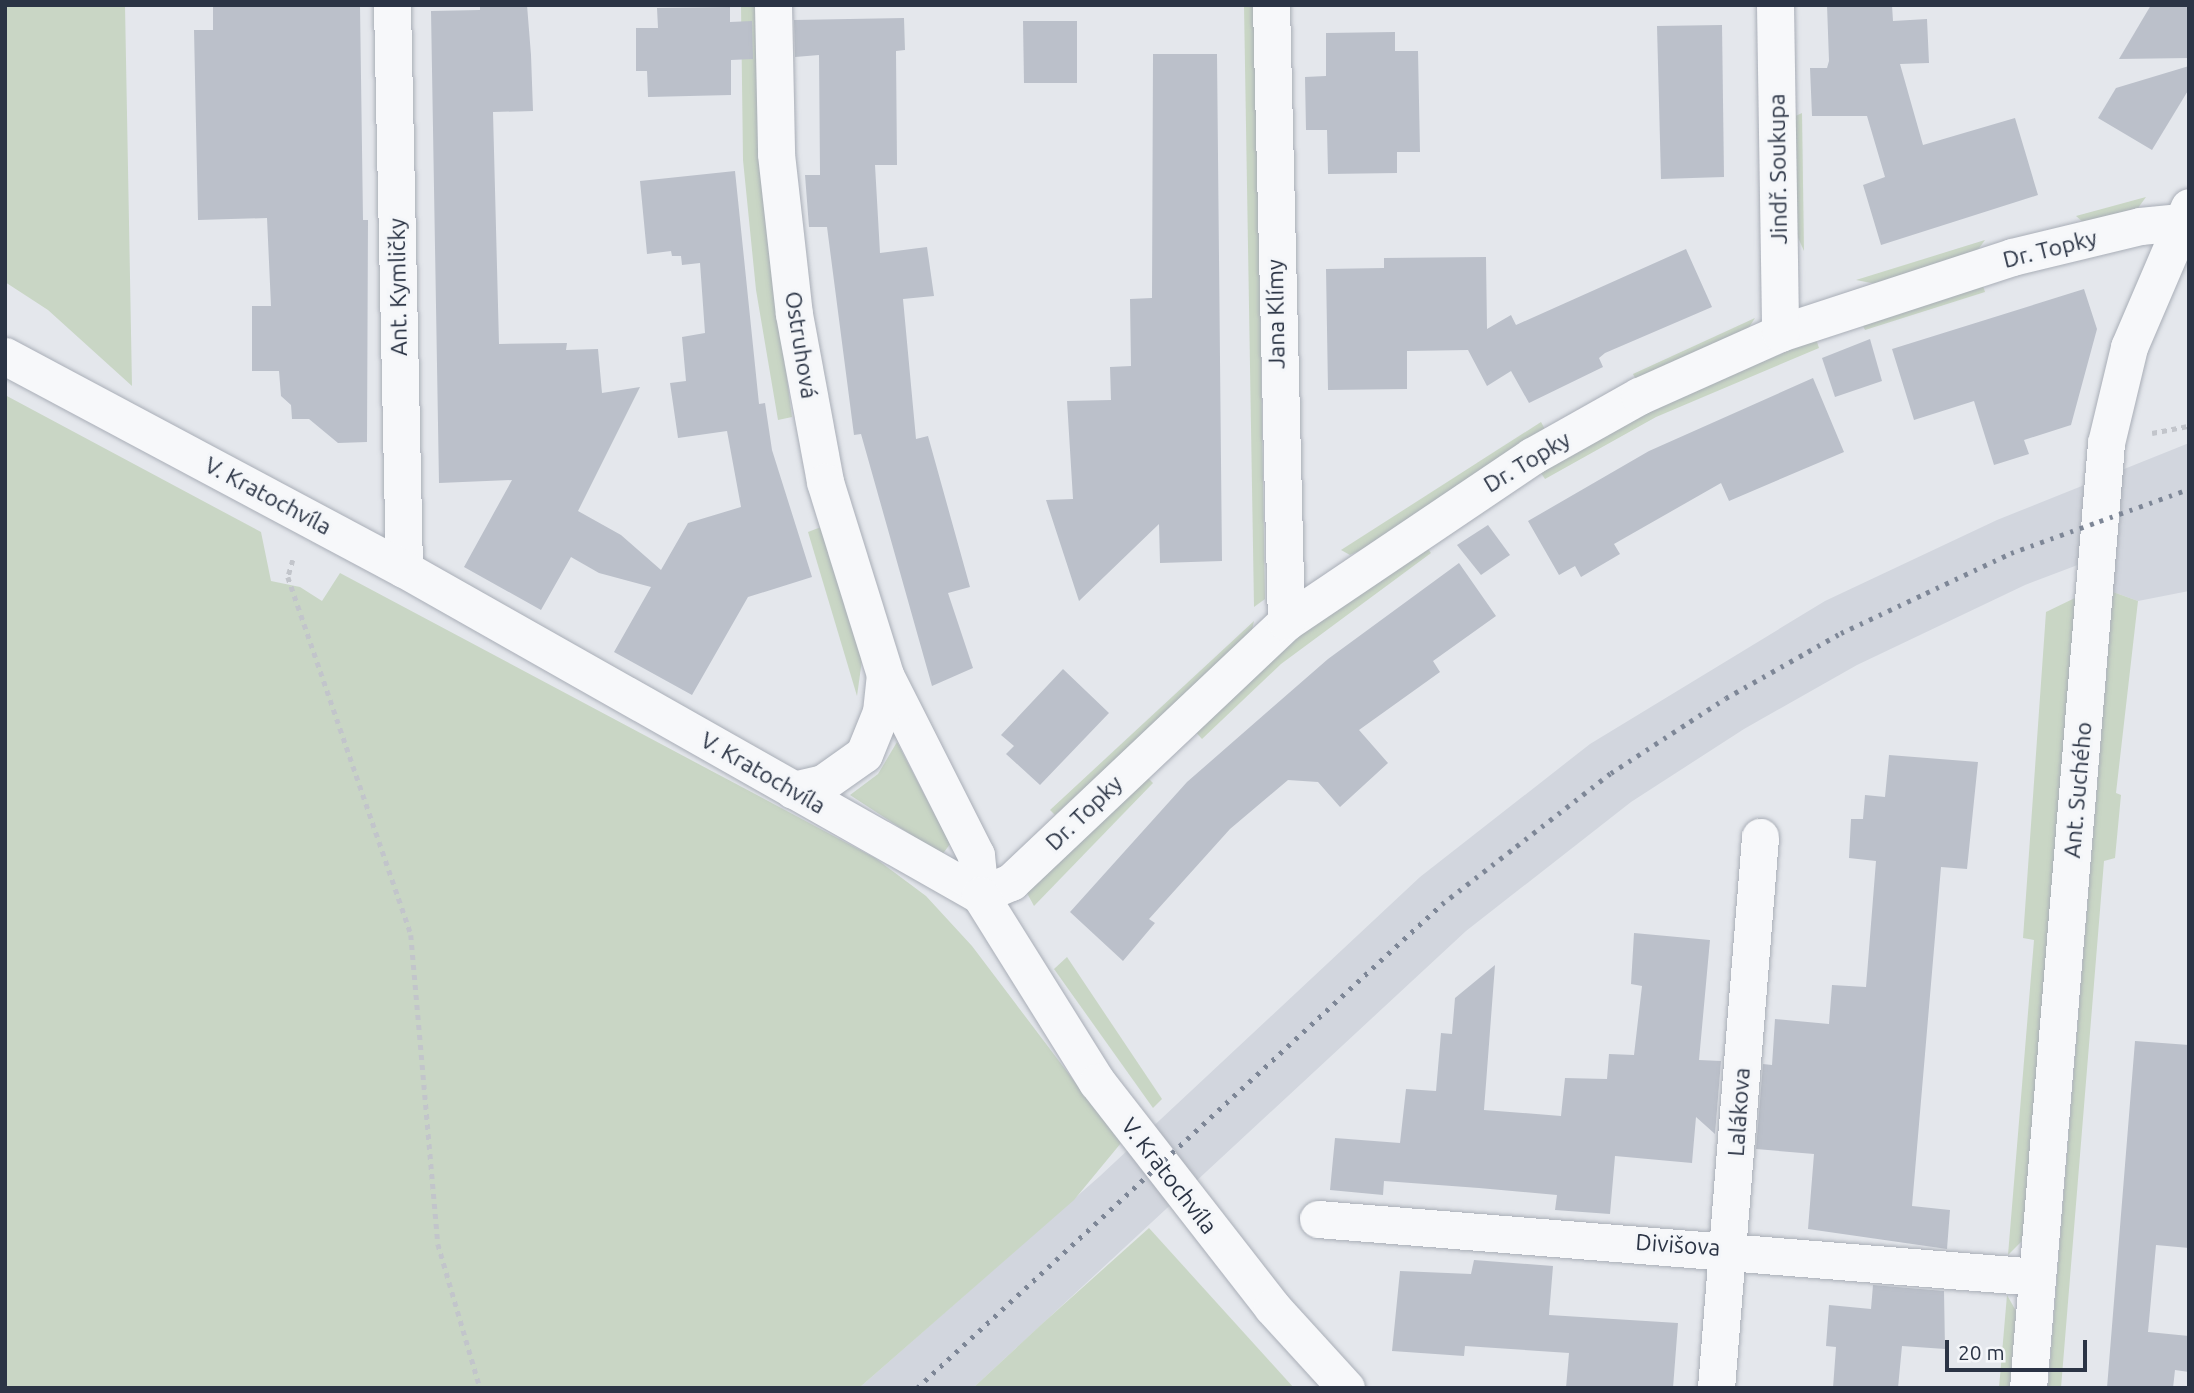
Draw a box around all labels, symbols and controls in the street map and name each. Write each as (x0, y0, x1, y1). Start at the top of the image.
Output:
street label: Jindř. Soukupa (1763, 93, 1793, 245)
street label: Ant. Kymličky (383, 218, 413, 356)
street label: Dr. Topky (2000, 224, 2100, 274)
street label: Jana Klímy (1261, 259, 1291, 369)
street label: Ostruhová (779, 289, 823, 401)
street label: Dr. Topky (1479, 425, 1575, 499)
street label: V. Kratochvíla (200, 451, 336, 541)
street label: Ant. Suchého (2058, 721, 2098, 859)
street label: V. Kratochvíla (696, 726, 830, 820)
street label: Dr. Topky (1040, 770, 1128, 856)
street label: Lalákova (1722, 1067, 1756, 1157)
street label: V. Kratochvíla (1115, 1113, 1223, 1239)
street label: Divišova (1635, 1228, 1721, 1262)
scale bar (1949, 1326, 2091, 1370)
text: 20 m (1958, 1340, 2005, 1364)

